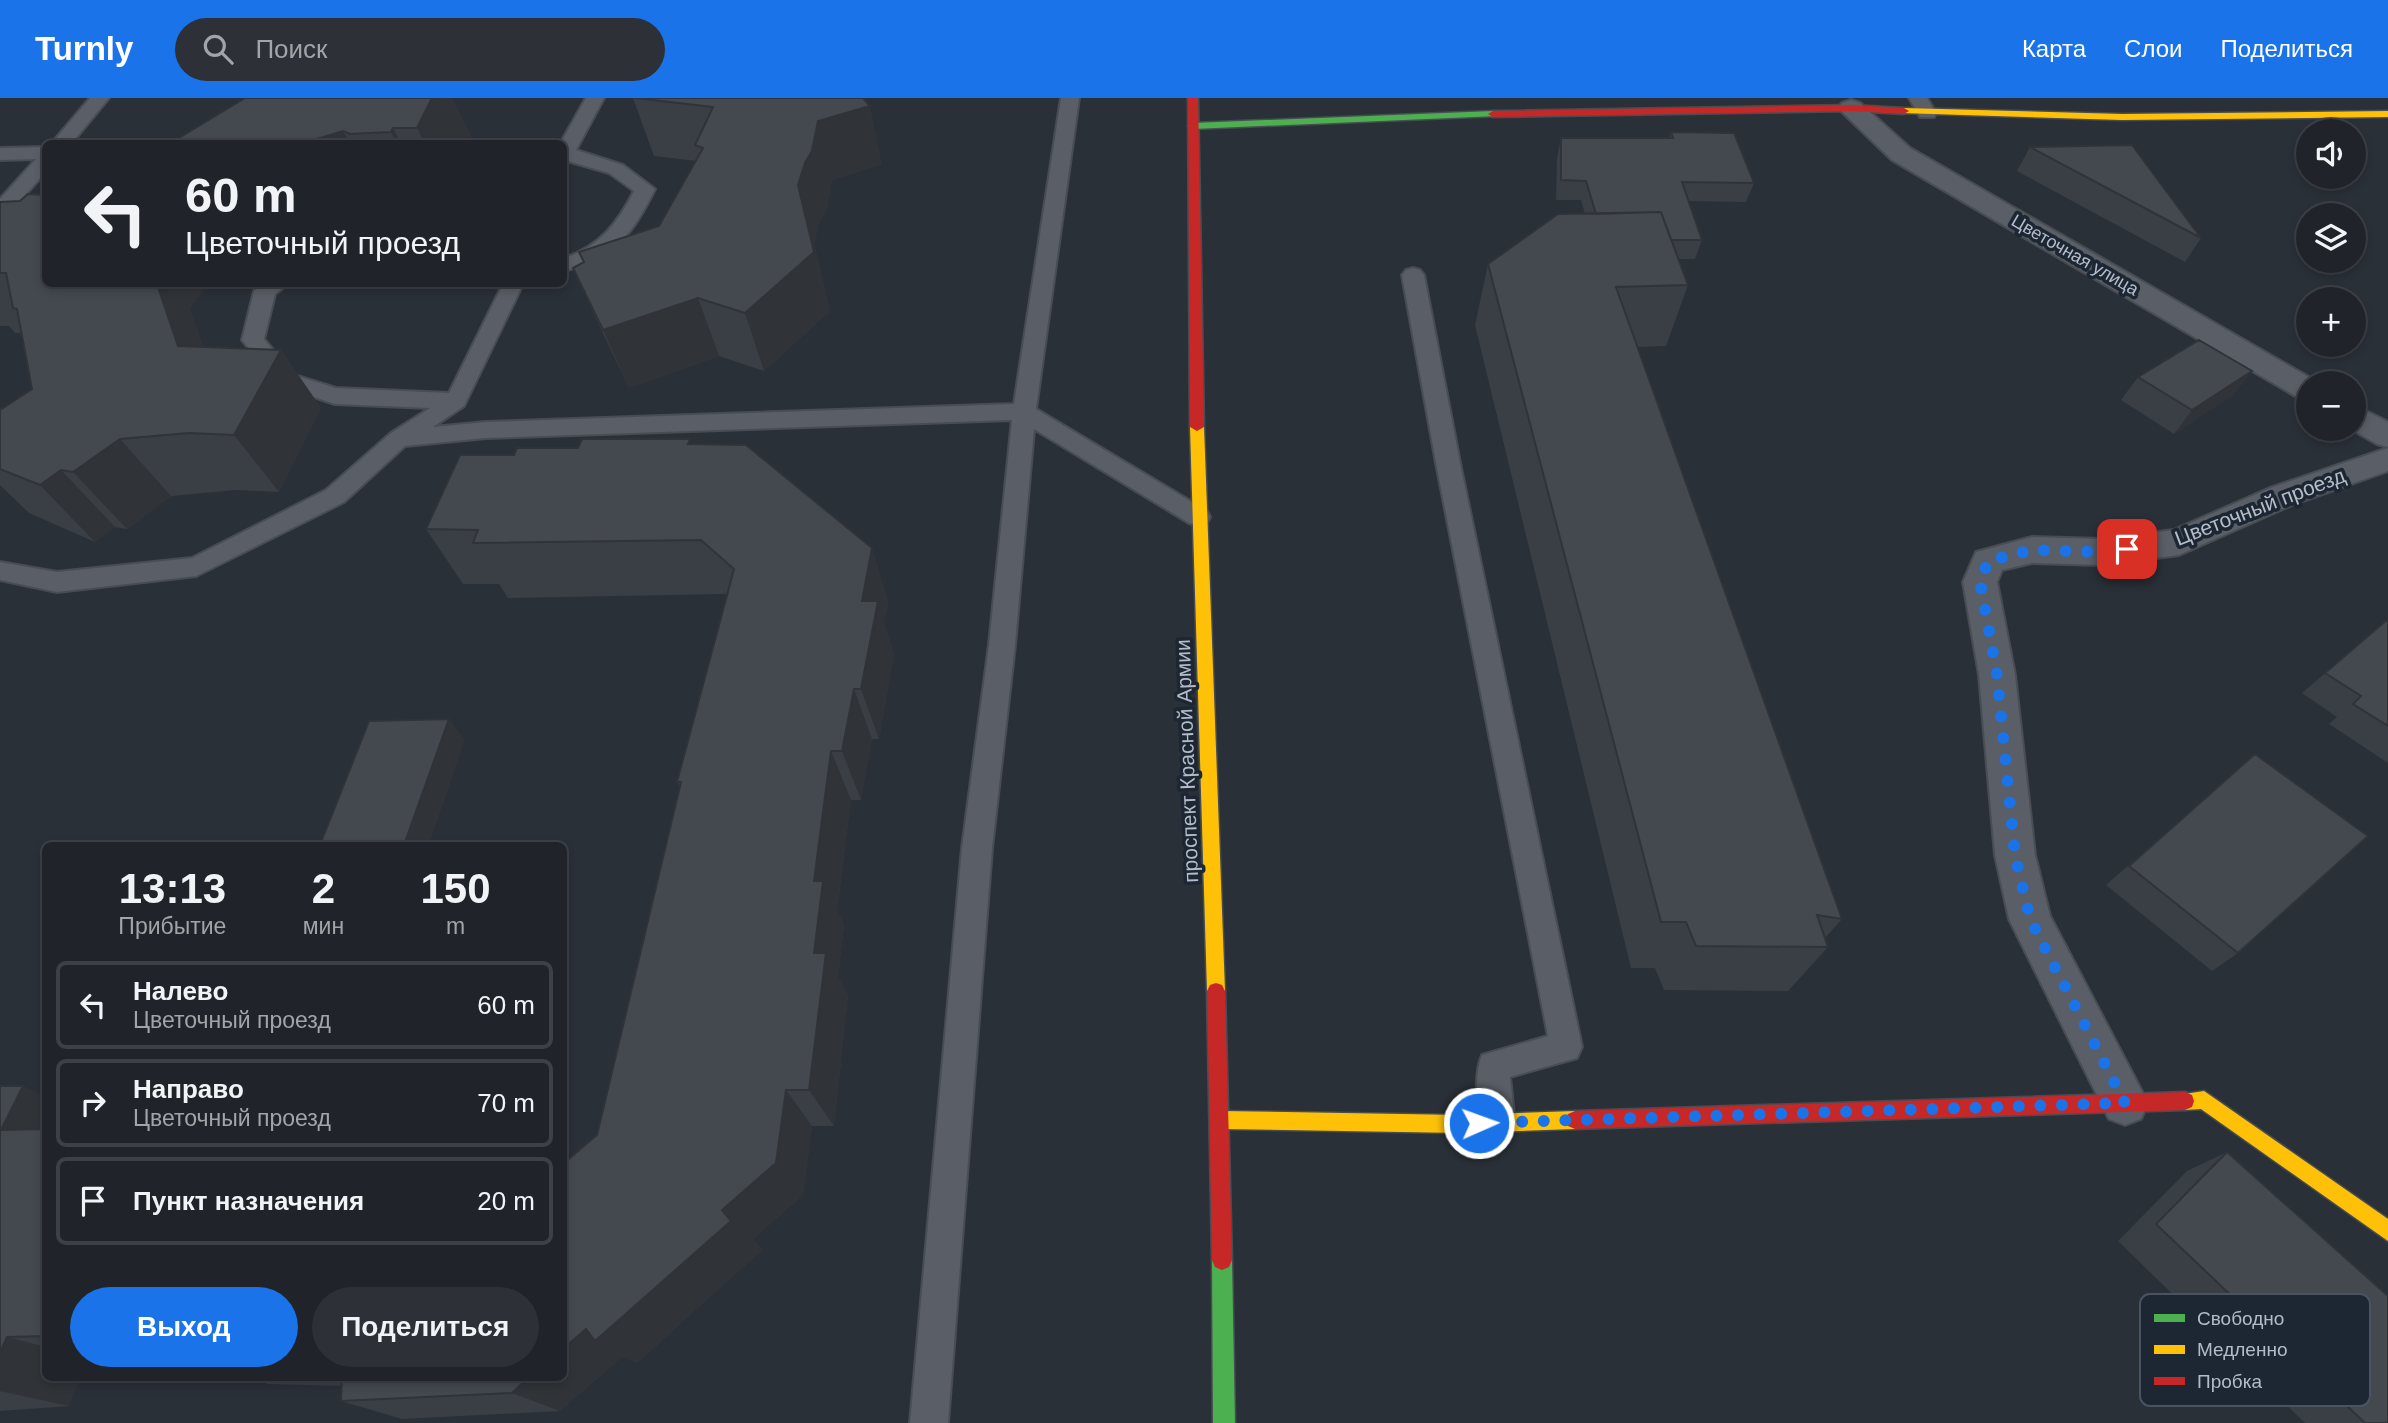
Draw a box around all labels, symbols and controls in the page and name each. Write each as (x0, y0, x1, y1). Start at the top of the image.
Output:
search box (175, 18, 665, 81)
text: Turnly (35, 30, 133, 67)
icon: search (199, 30, 237, 68)
text: Поиск (255, 34, 327, 64)
text: Карта (2022, 35, 2086, 62)
text: Слои (2124, 35, 2182, 62)
text: Поделиться (2220, 35, 2353, 62)
map controls (2296, 119, 2366, 441)
button: sound (2296, 119, 2366, 189)
icon: left (70, 168, 161, 259)
text: 60 m (185, 168, 297, 222)
button: layers (2296, 203, 2366, 273)
street label: Цветочная улица (2008, 211, 2143, 300)
text: Цветочный проезд (185, 225, 460, 261)
button: + (2296, 287, 2366, 357)
button: − (2296, 371, 2366, 441)
street label: Цветочный проезд (2171, 463, 2348, 550)
pin (2097, 519, 2157, 579)
icon: arrive (2108, 530, 2146, 568)
street label: проспект Красной Армии (1171, 639, 1202, 883)
text: 13:13 (119, 865, 226, 912)
text: 2 (312, 865, 335, 912)
text: 150 (421, 865, 491, 912)
text: Прибытие (118, 913, 226, 939)
text: мин (303, 913, 344, 939)
text: m (446, 913, 465, 939)
text: Налево (133, 976, 228, 1006)
icon: left (74, 986, 112, 1024)
text: 60 m (477, 990, 535, 1020)
text: Цветочный проезд (133, 1007, 331, 1033)
text: Направо (133, 1074, 244, 1104)
icon: right (74, 1084, 112, 1122)
position arrow (1442, 1086, 1516, 1160)
text: 70 m (477, 1088, 535, 1118)
text: Цветочный проезд (133, 1105, 331, 1131)
icon: arrive (74, 1182, 112, 1220)
text: Пункт назначения (133, 1186, 364, 1216)
text: 20 m (477, 1186, 535, 1216)
button: Выход (70, 1287, 298, 1367)
button: Поделиться (312, 1287, 539, 1367)
legend (2140, 1294, 2370, 1406)
text: Свободно (2197, 1308, 2284, 1329)
text: Медленно (2197, 1339, 2287, 1360)
text: Пробка (2197, 1371, 2262, 1392)

